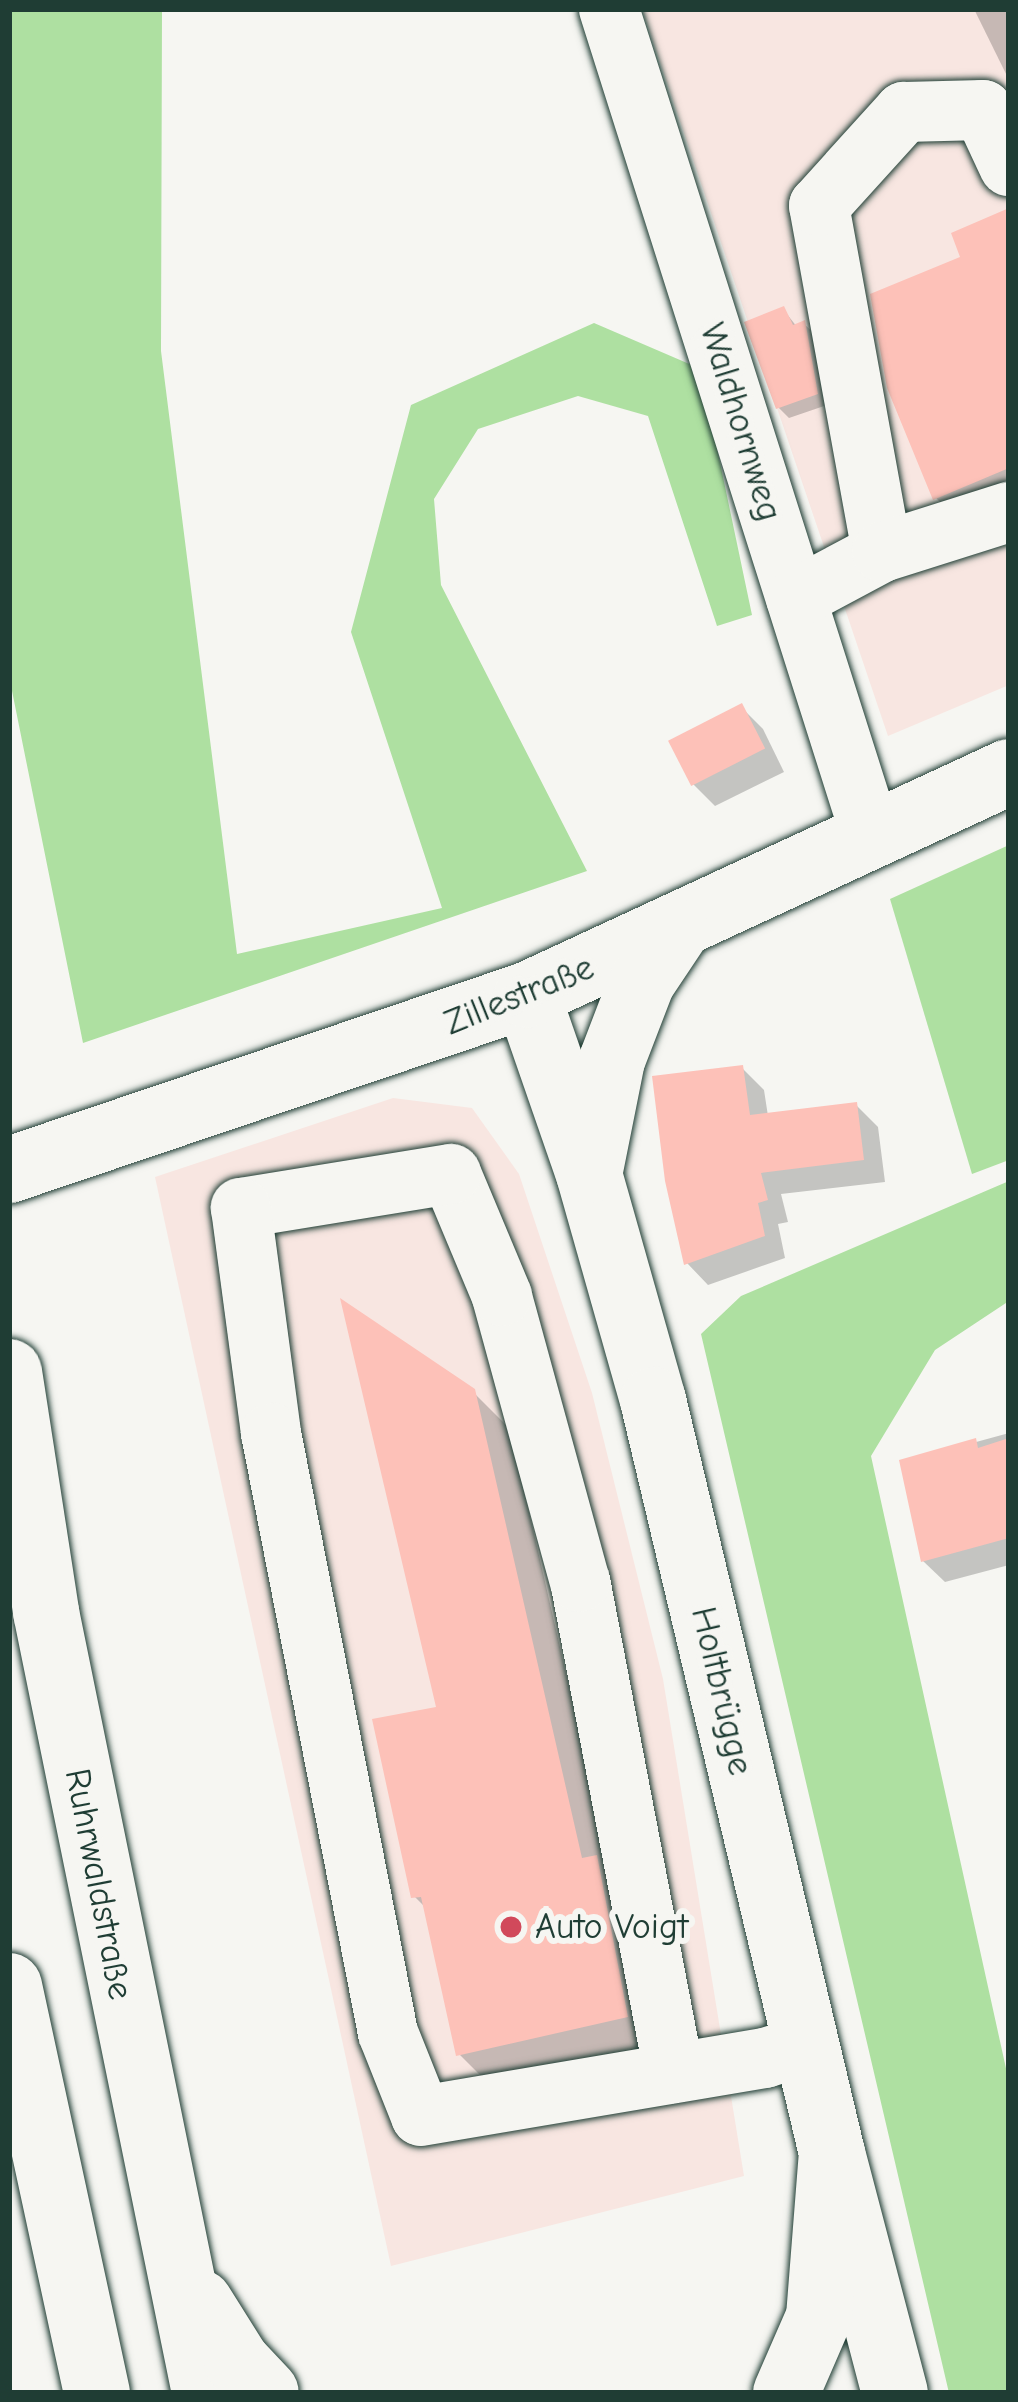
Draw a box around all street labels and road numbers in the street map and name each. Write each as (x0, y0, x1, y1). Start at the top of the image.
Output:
street label: Waldhornweg (690, 318, 792, 526)
street label: Zillestraße (438, 945, 600, 1045)
street label: Holtbrügge (682, 1603, 762, 1779)
street label: Ruhrwaldstraße (55, 1765, 143, 2003)

